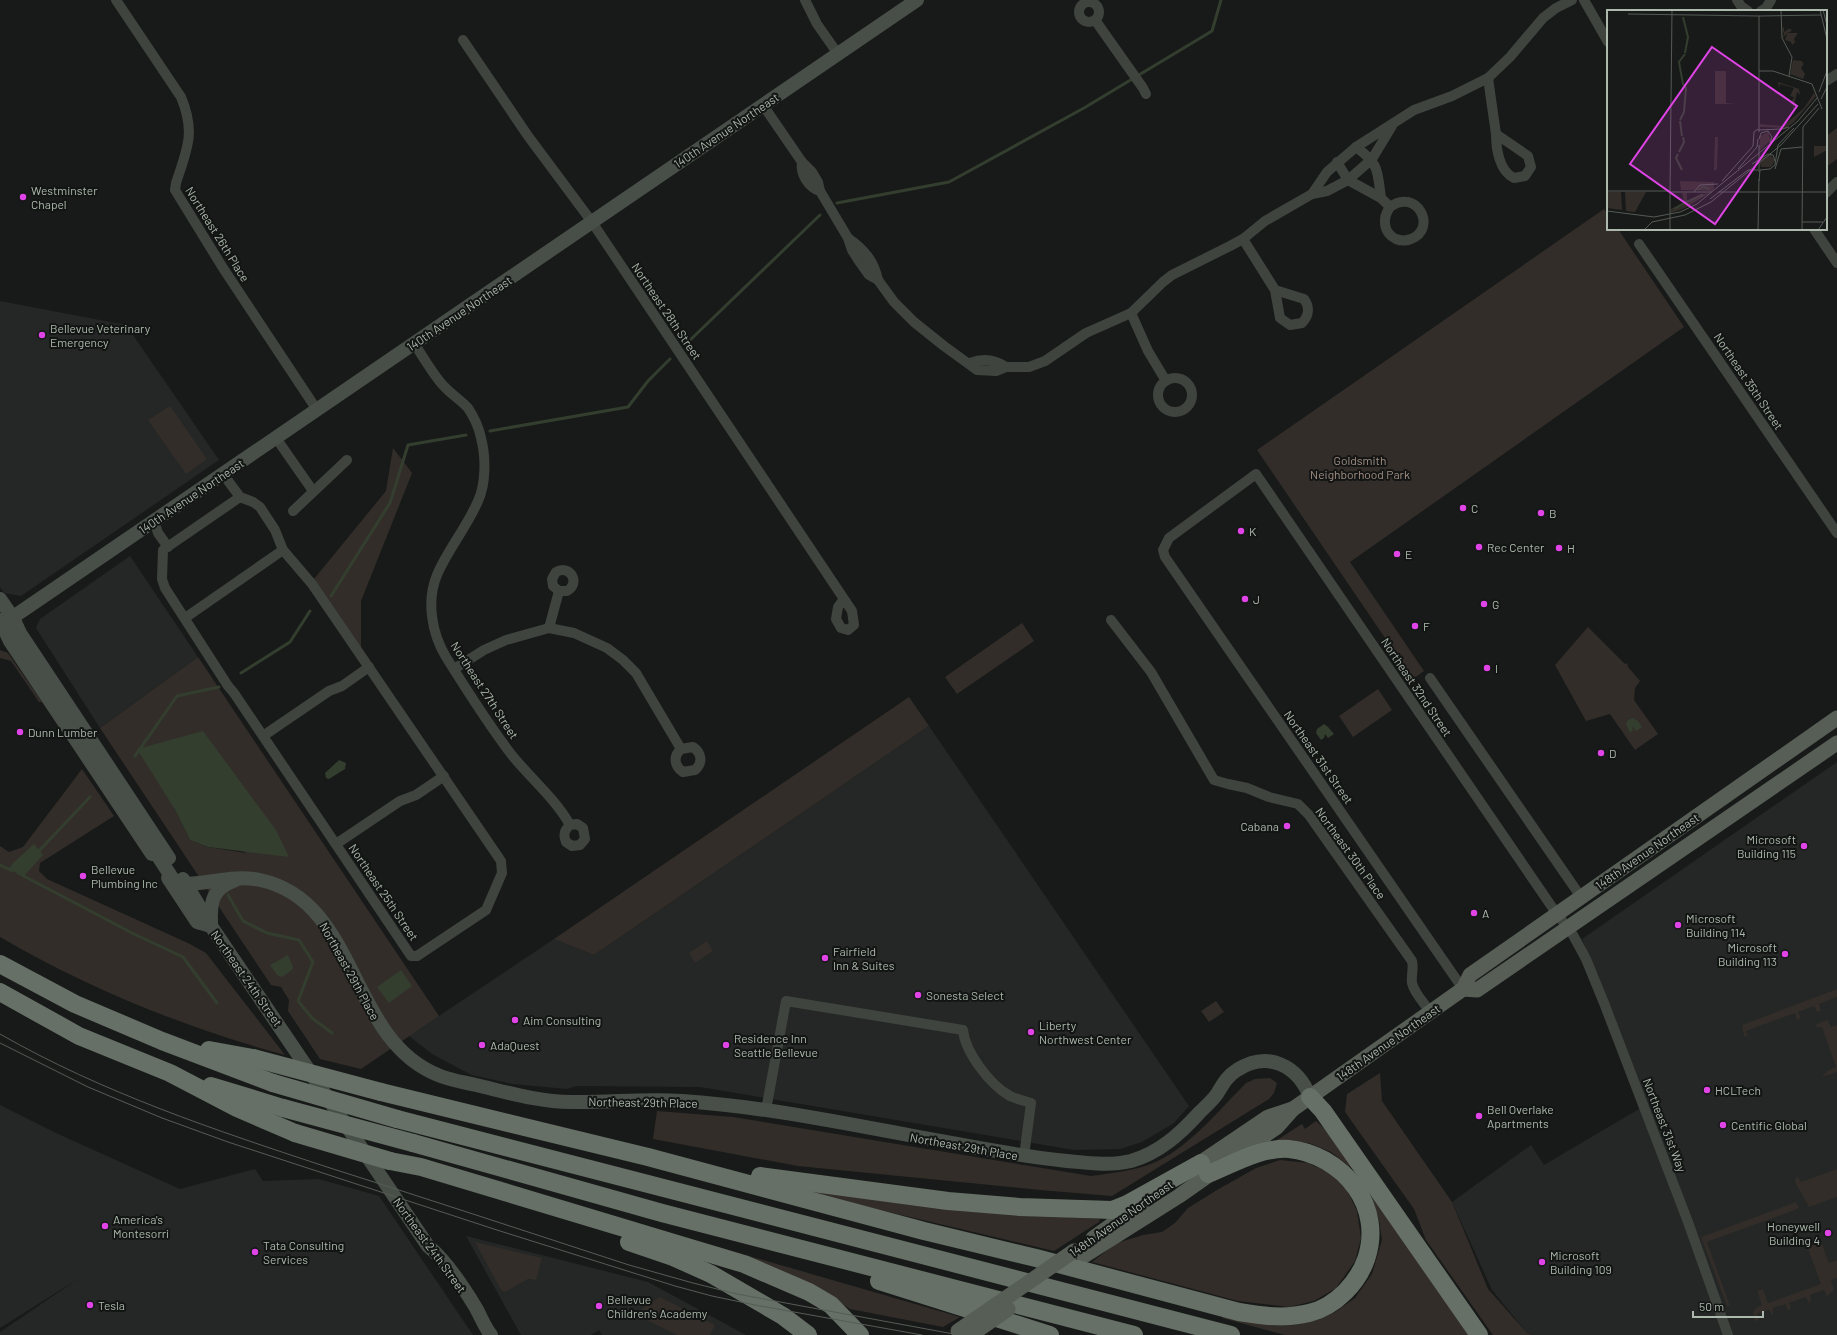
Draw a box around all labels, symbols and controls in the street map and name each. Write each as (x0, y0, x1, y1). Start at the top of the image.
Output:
inset map (1607, 10, 1827, 230)
street label: 140th Avenue Northeast (671, 90, 781, 170)
place label: Westminster Chapel (31, 183, 98, 211)
street label: Northeast 26th Place (183, 184, 253, 284)
marker: Westminster Chapel (18, 192, 28, 202)
street label: Northeast 28th Street (629, 260, 705, 362)
street label: 140th Avenue Northeast (404, 273, 514, 353)
place label: Bellevue Veterinary Emergency (50, 321, 151, 349)
marker: Bellevue Veterinary Emergency (37, 330, 47, 340)
street label: Northeast 35th Street (1712, 330, 1786, 432)
park label: Goldsmith Neighborhood Park (1310, 453, 1410, 481)
street label: 140th Avenue Northeast (136, 456, 246, 536)
place label: C (1471, 501, 1478, 515)
marker: C (1458, 503, 1468, 513)
place label: B (1549, 506, 1557, 520)
marker: B (1536, 508, 1546, 518)
place label: K (1249, 524, 1257, 538)
marker: K (1236, 526, 1246, 536)
place label: Rec Center (1487, 540, 1545, 554)
place label: H (1567, 541, 1575, 555)
marker: Rec Center (1474, 542, 1484, 552)
marker: H (1554, 543, 1564, 553)
place label: E (1405, 547, 1412, 561)
marker: E (1392, 549, 1402, 559)
place label: J (1253, 592, 1260, 606)
marker: J (1240, 594, 1250, 604)
place label: G (1492, 597, 1499, 611)
marker: G (1479, 599, 1489, 609)
place label: F (1423, 619, 1430, 633)
marker: F (1410, 621, 1420, 631)
street label: Northeast 32nd Street (1379, 635, 1455, 739)
street label: Northeast 27th Street (448, 639, 522, 741)
place label: I (1495, 661, 1498, 675)
marker: I (1482, 663, 1492, 673)
street label: Northeast 31st Street (1282, 708, 1356, 806)
place label: Dunn Lumber (28, 725, 98, 739)
marker: Dunn Lumber (15, 727, 25, 737)
place label: D (1609, 746, 1616, 760)
marker: D (1596, 748, 1606, 758)
street label: Northeast 30th Place (1313, 804, 1389, 902)
street label: 148th Avenue Northeast (1592, 810, 1702, 892)
place label: Cabana (1240, 819, 1279, 833)
marker: Cabana (1282, 821, 1292, 831)
place label: Microsoft Building 115 (1737, 832, 1796, 860)
street label: Northeast 25th Street (346, 841, 422, 943)
marker: Microsoft Building 115 (1799, 841, 1809, 851)
place label: Bellevue Plumbing Inc (91, 862, 158, 890)
marker: Bellevue Plumbing Inc (78, 871, 88, 881)
place label: A (1482, 906, 1489, 920)
marker: A (1469, 908, 1479, 918)
place label: Microsoft Building 114 (1686, 911, 1746, 939)
street label: Northeast 29th Place (317, 920, 383, 1022)
marker: Microsoft Building 114 (1673, 920, 1683, 930)
street label: Northeast 24th Street (209, 927, 285, 1029)
place label: Microsoft Building 113 (1718, 940, 1777, 968)
place label: Fairfield Inn & Suites (833, 944, 895, 972)
marker: Microsoft Building 113 (1780, 949, 1790, 959)
marker: Fairfield Inn & Suites (820, 953, 830, 963)
place label: Sonesta Select (926, 988, 1004, 1002)
marker: Sonesta Select (913, 990, 923, 1000)
street label: 148th Avenue Northeast (1333, 1001, 1443, 1083)
place label: Aim Consulting (523, 1013, 601, 1027)
marker: Aim Consulting (510, 1015, 520, 1025)
place label: Liberty Northwest Center (1039, 1018, 1132, 1046)
marker: Liberty Northwest Center (1026, 1027, 1036, 1037)
place label: Residence Inn Seattle Bellevue (734, 1031, 818, 1059)
place label: AdaQuest (490, 1038, 540, 1052)
marker: AdaQuest (477, 1040, 487, 1050)
marker: Residence Inn Seattle Bellevue (721, 1040, 731, 1050)
street label: Northeast 31st Way (1641, 1076, 1689, 1174)
place label: HCLTech (1715, 1083, 1761, 1097)
marker: HCLTech (1702, 1085, 1712, 1095)
street label: Northeast 29th Place (588, 1094, 698, 1110)
place label: Bell Overlake Apartments (1487, 1102, 1554, 1130)
marker: Bell Overlake Apartments (1474, 1111, 1484, 1121)
place label: Centific Global (1731, 1118, 1807, 1132)
marker: Centific Global (1718, 1120, 1728, 1130)
street label: Northeast 29th Place (909, 1130, 1019, 1162)
street label: 148th Avenue Northeast (1066, 1177, 1176, 1259)
street label: Northeast 24th Street (391, 1195, 469, 1295)
place label: America's Montesorri (113, 1212, 169, 1240)
place label: Honeywell Building 4 (1767, 1219, 1820, 1247)
marker: America's Montesorri (100, 1221, 110, 1231)
marker: Honeywell Building 4 (1823, 1228, 1833, 1238)
place label: Tata Consulting Services (263, 1238, 344, 1266)
marker: Tata Consulting Services (250, 1247, 260, 1257)
place label: Microsoft Building 109 (1550, 1248, 1612, 1276)
marker: Microsoft Building 109 (1537, 1257, 1547, 1267)
place label: Bellevue Children's Academy (607, 1292, 708, 1320)
scale bar (1693, 1293, 1763, 1319)
place label: Tesla (98, 1298, 125, 1312)
text: 50 m (1699, 1299, 1724, 1313)
marker: Tesla (85, 1300, 95, 1310)
marker: Bellevue Children's Academy (594, 1301, 604, 1311)

